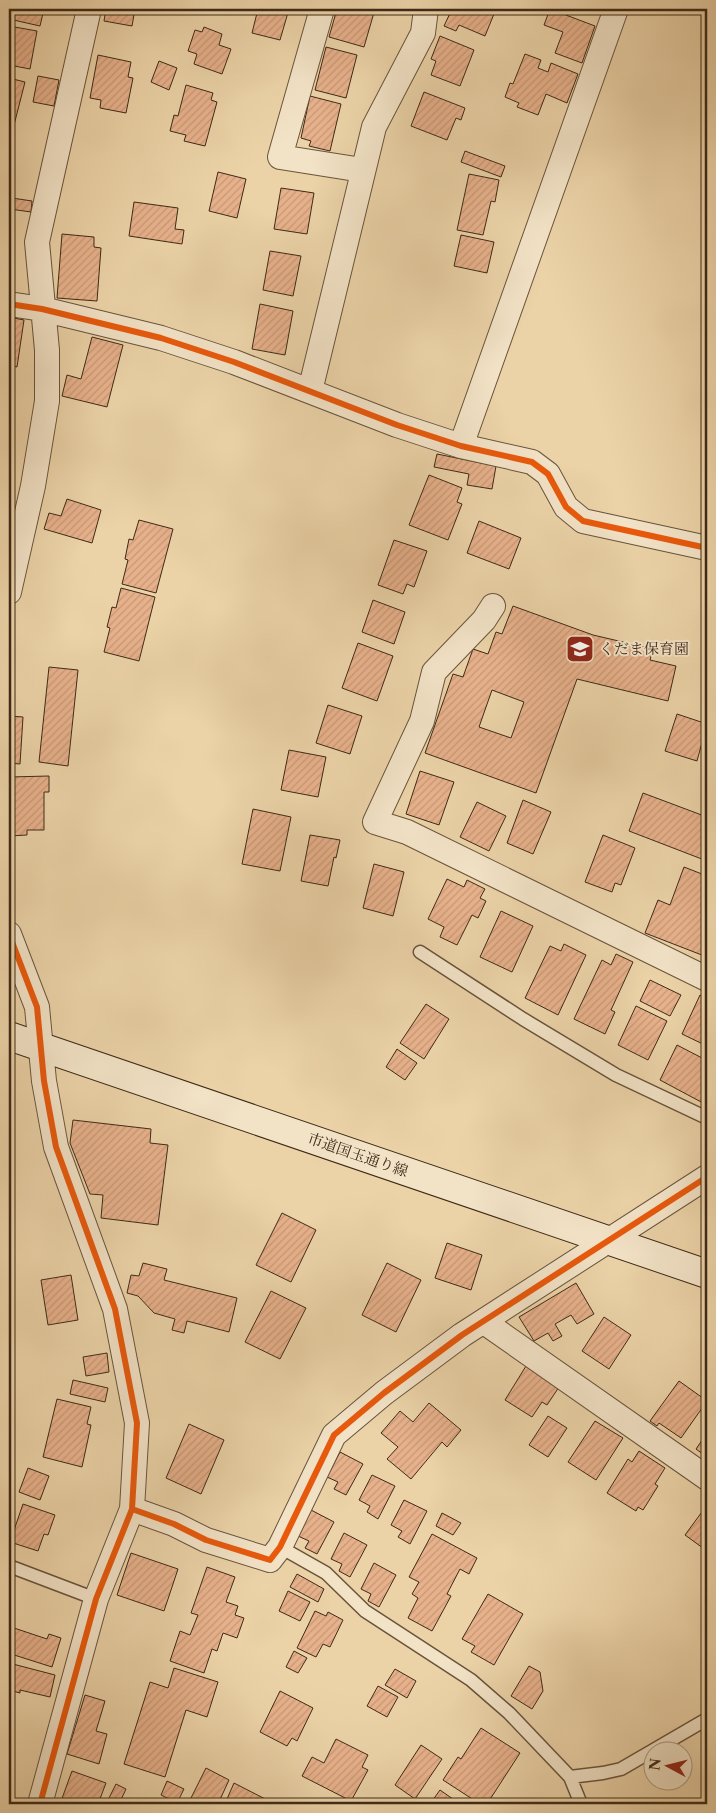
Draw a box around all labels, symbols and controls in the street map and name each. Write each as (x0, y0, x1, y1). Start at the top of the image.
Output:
school or university icon: くだま保育園 (565, 634, 595, 664)
place label: くだま保育園 (599, 639, 689, 658)
street label: 市道国玉通り線 (305, 1128, 411, 1181)
north arrow (644, 1740, 694, 1790)
text: N (645, 1757, 665, 1772)

